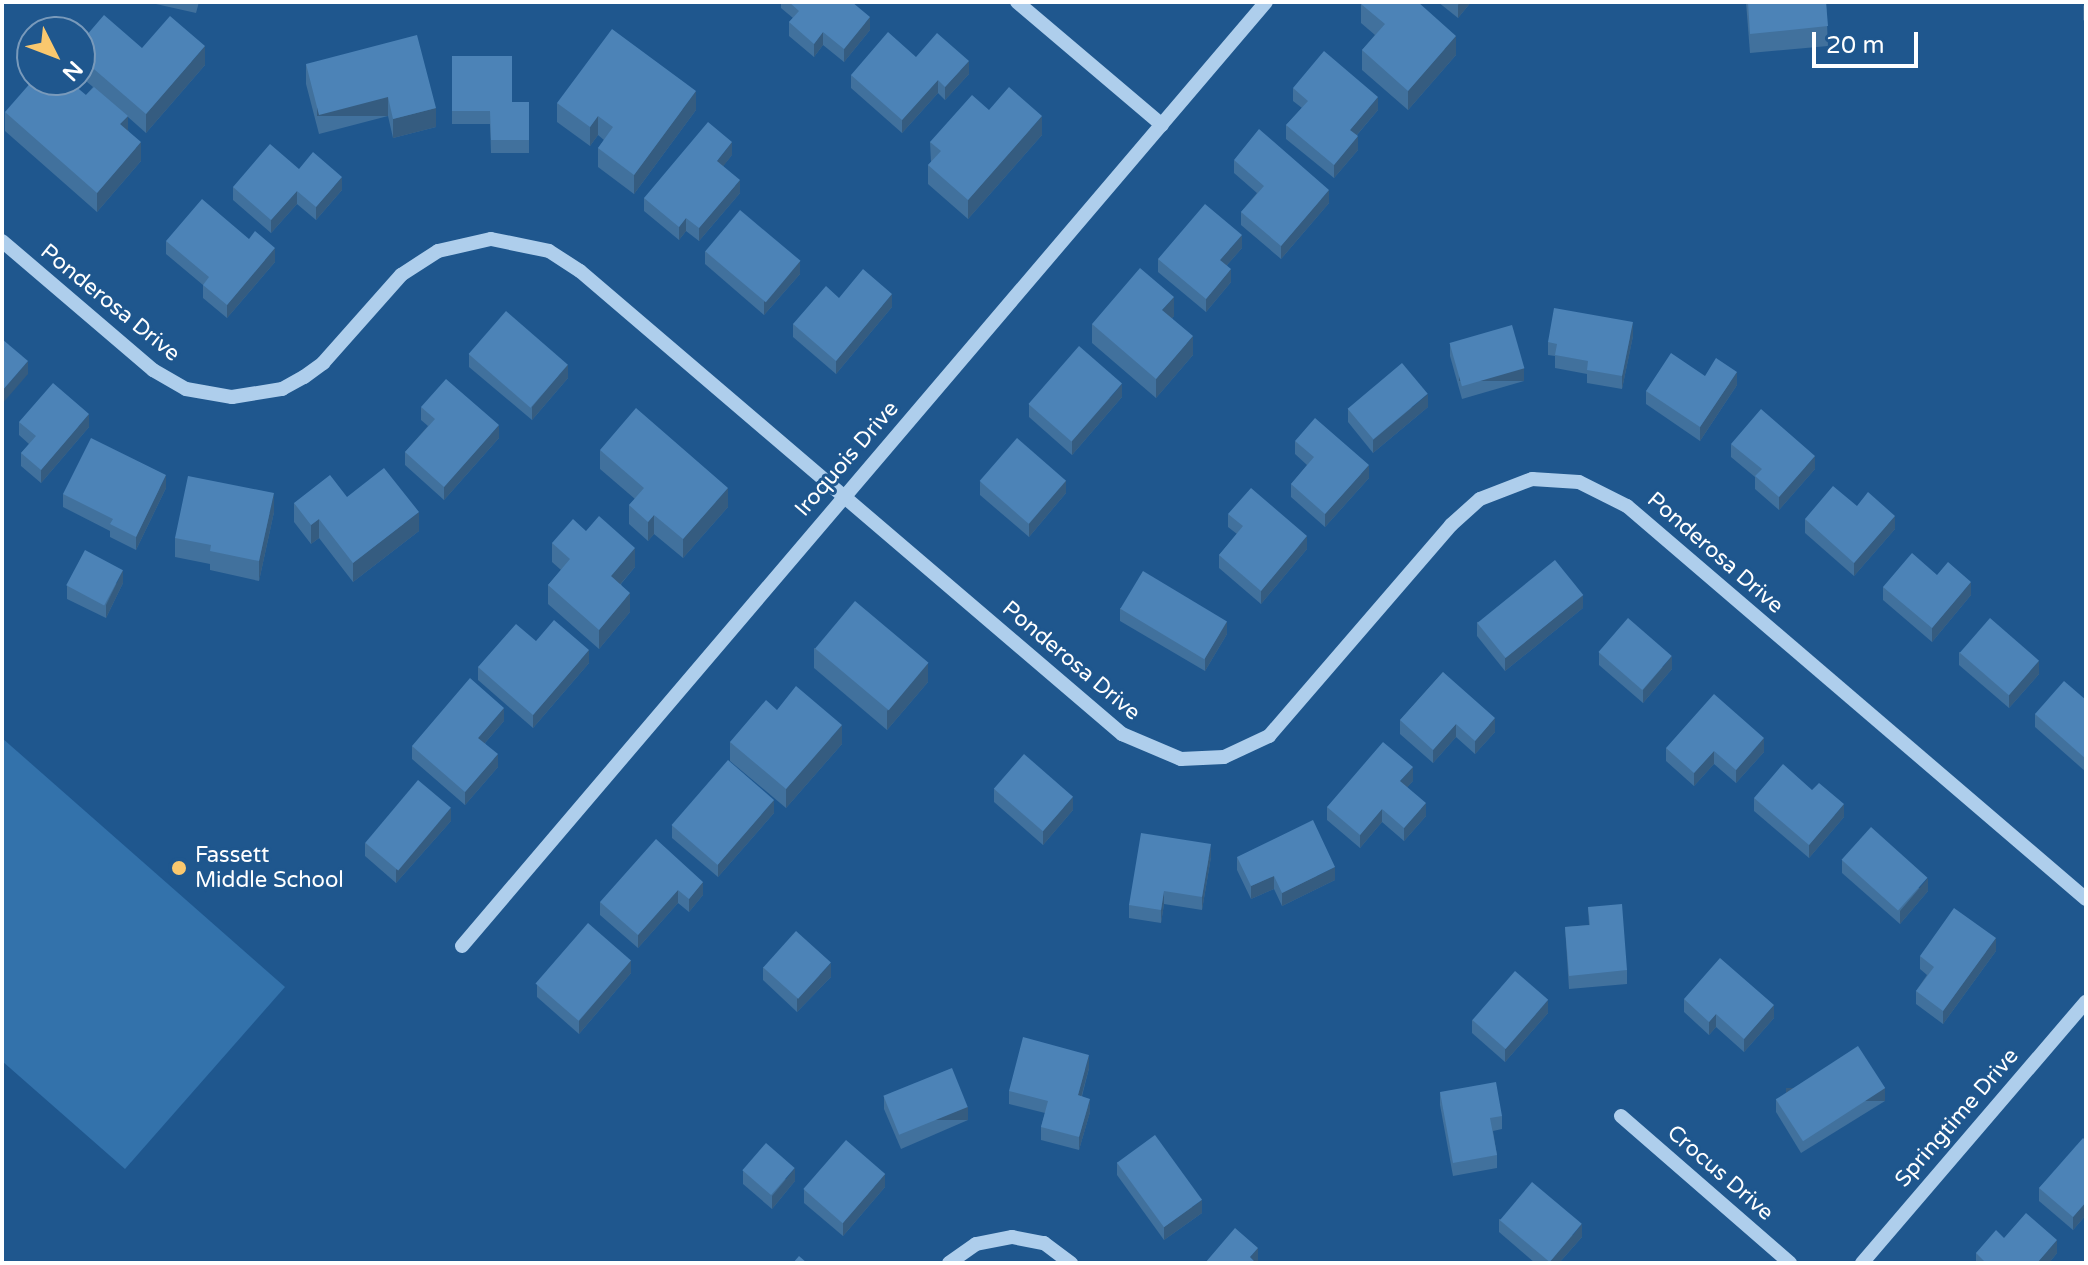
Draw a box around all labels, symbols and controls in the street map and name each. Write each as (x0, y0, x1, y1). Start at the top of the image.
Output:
north arrow (16, 16, 96, 96)
scale bar (1816, 16, 1922, 66)
text: 20 m (1826, 31, 1884, 60)
text: N (57, 55, 88, 86)
street label: Ponderosa Drive (35, 239, 185, 367)
street label: Iroquois Drive (790, 396, 904, 522)
street label: Ponderosa Drive (1641, 487, 1789, 619)
street label: Ponderosa Drive (997, 596, 1145, 726)
place label: Fassett Middle School (195, 842, 344, 894)
marker: Fassett Middle School (170, 859, 188, 877)
street label: Springtime Drive (1890, 1043, 2024, 1193)
street label: Crocus Drive (1661, 1120, 1779, 1226)

